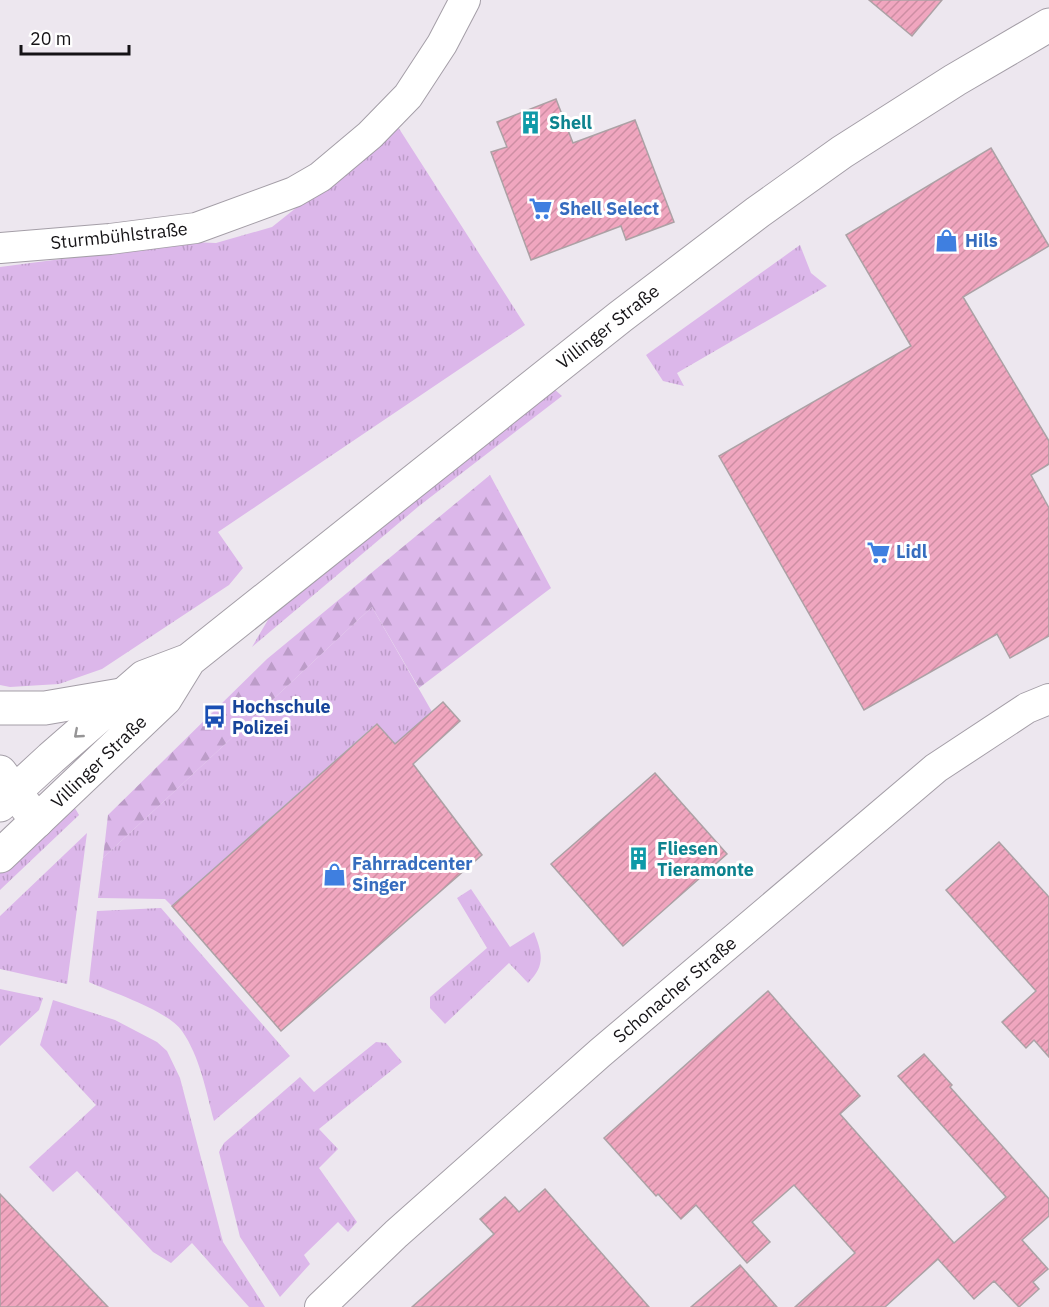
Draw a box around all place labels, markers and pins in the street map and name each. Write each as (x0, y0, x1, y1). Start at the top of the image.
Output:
building icon: Shell (518, 110, 544, 136)
place label: Shell (549, 111, 592, 134)
supermarket icon: Shell Select (528, 196, 554, 222)
place label: Shell Select (559, 197, 659, 220)
shop icon: Hils (934, 228, 960, 254)
place label: Hils (965, 229, 998, 252)
supermarket icon: Lidl (865, 539, 891, 565)
place label: Lidl (896, 540, 928, 563)
place label: Hochschule Polizei (232, 695, 331, 739)
bus stop icon: Hochschule Polizei (201, 704, 227, 730)
place label: Fliesen Tieramonte (657, 837, 754, 881)
building icon: Fliesen Tieramonte (626, 846, 652, 872)
place label: Fahrradcenter Singer (352, 852, 473, 896)
shop icon: Fahrradcenter Singer (321, 861, 347, 887)

